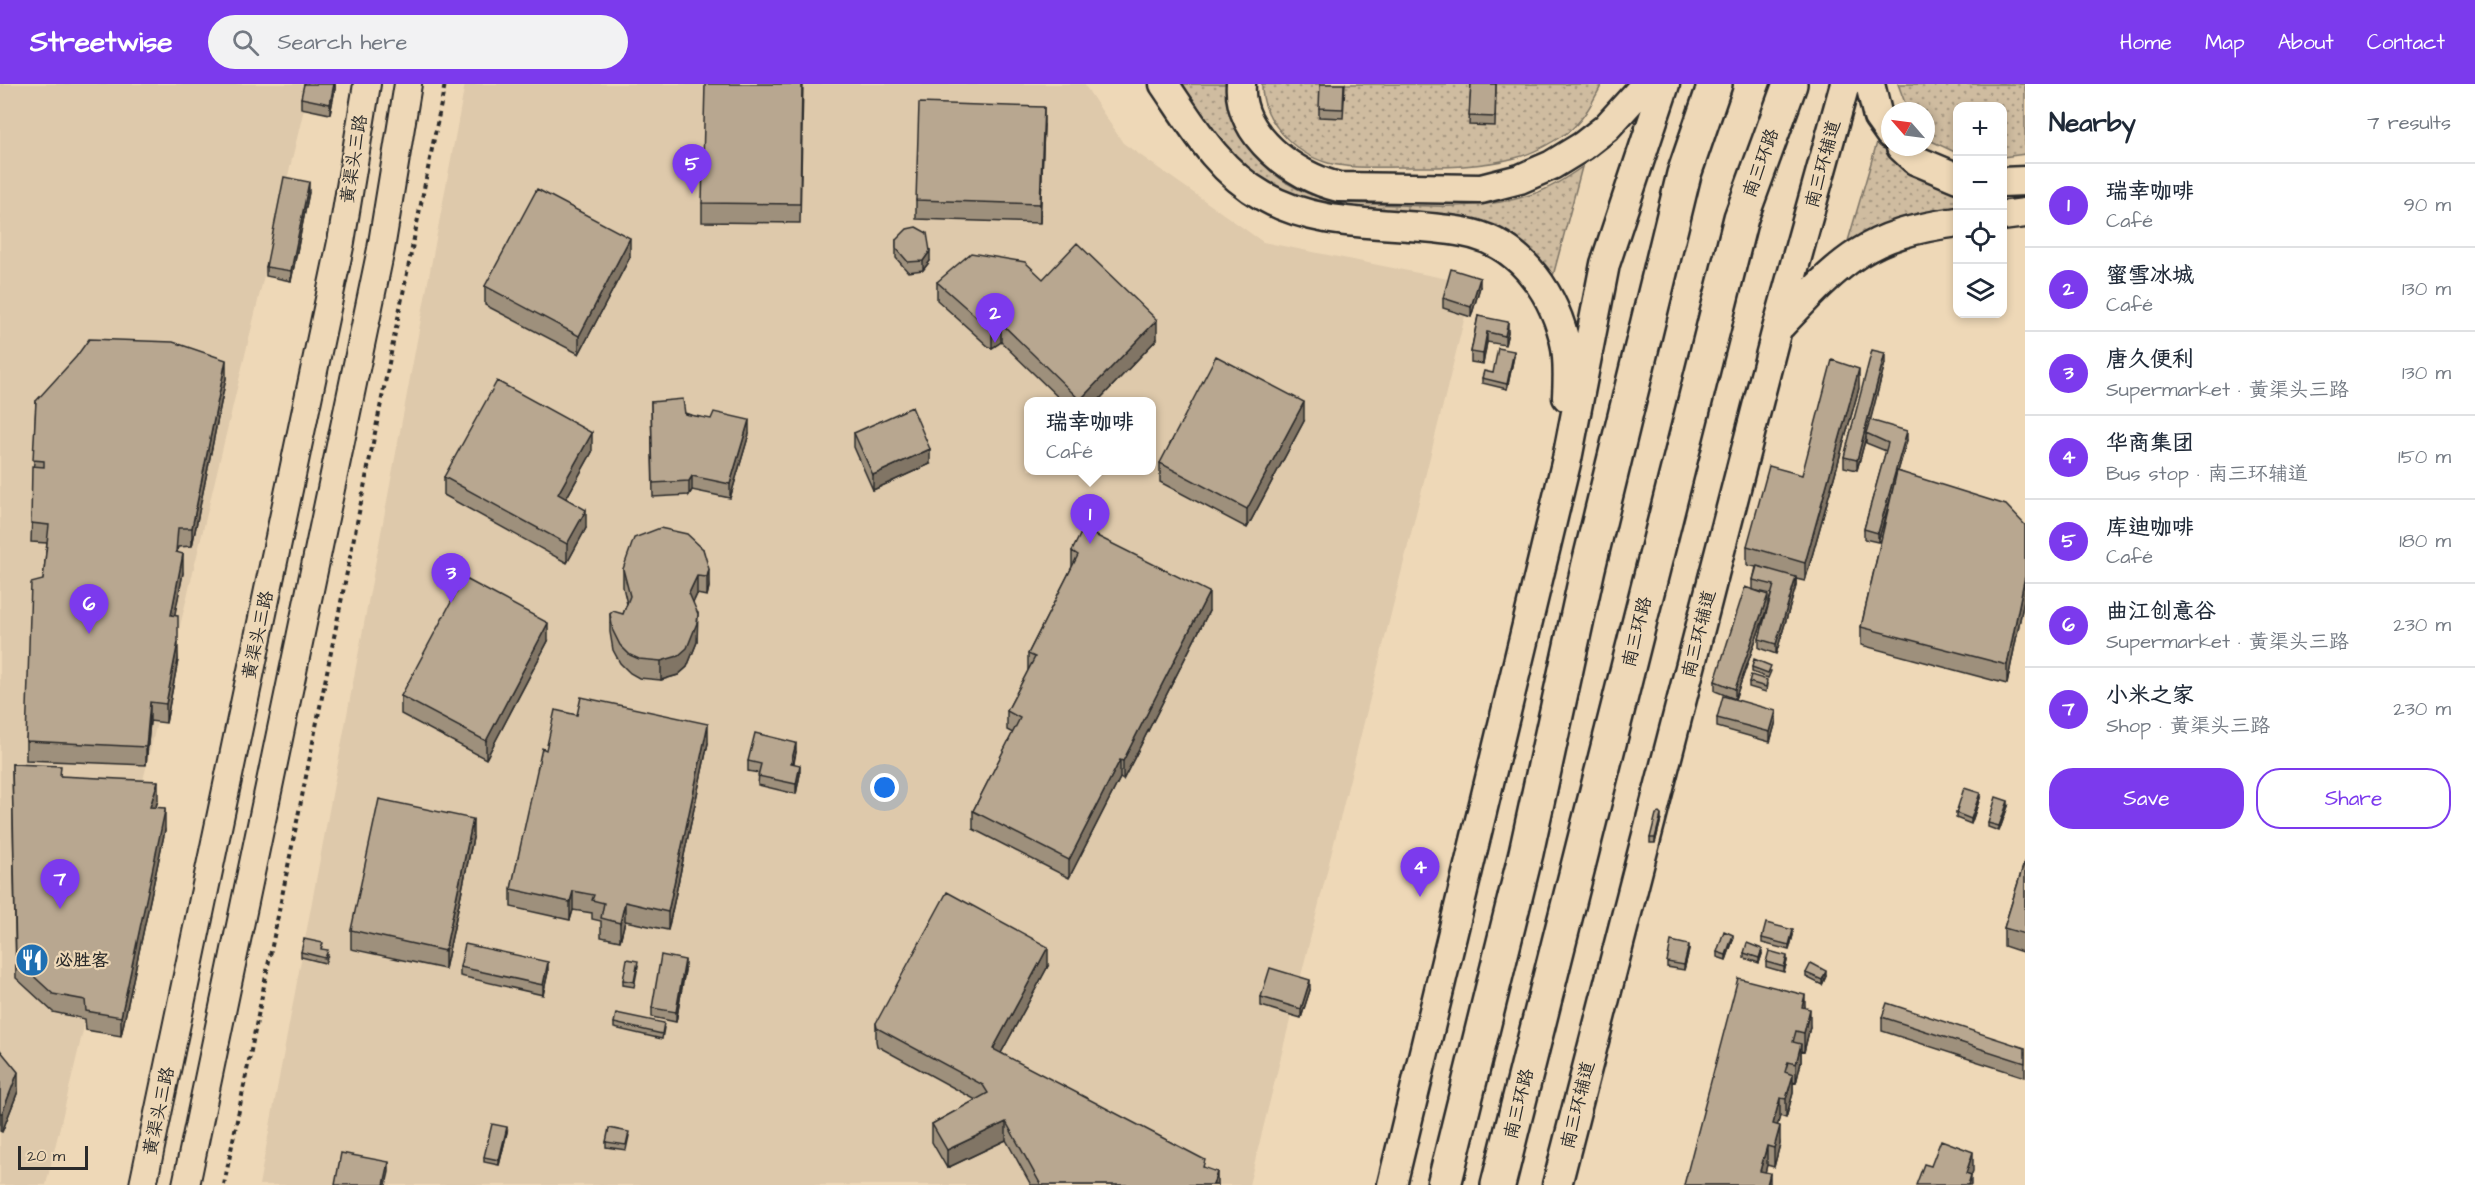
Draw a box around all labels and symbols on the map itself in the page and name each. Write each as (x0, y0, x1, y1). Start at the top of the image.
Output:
north arrow (1881, 102, 1935, 156)
street label: 黄渠头三路 (335, 113, 373, 205)
street label: 南三环辅道 (1799, 117, 1847, 211)
street label: 南三环路 (1737, 125, 1785, 201)
pin: 5 (672, 144, 712, 194)
pin: 2 (976, 294, 1014, 343)
pin: 1 (1070, 494, 1110, 544)
pin: 3 (432, 554, 470, 603)
pin: 6 (70, 584, 109, 634)
street label: 南三环辅道 (1676, 587, 1722, 681)
street label: 黄渠头三路 (236, 588, 280, 682)
street label: 南三环路 (1616, 594, 1658, 670)
your location (870, 773, 899, 802)
pin: 4 (1400, 848, 1440, 897)
pin: 7 (40, 860, 80, 909)
restaurant icon: 必胜客 (14, 942, 50, 978)
place label: 必胜客 (55, 948, 109, 973)
street label: 南三环辅道 (1555, 1058, 1601, 1152)
street label: 黄渠头三路 (137, 1064, 181, 1158)
street label: 南三环路 (1498, 1066, 1540, 1142)
scale bar (18, 1143, 88, 1170)

